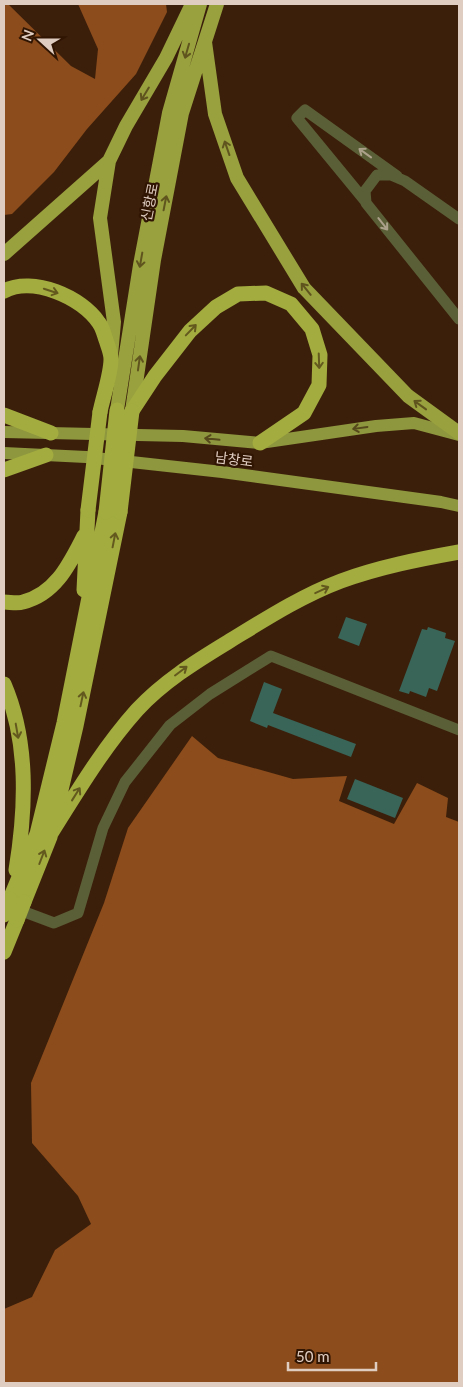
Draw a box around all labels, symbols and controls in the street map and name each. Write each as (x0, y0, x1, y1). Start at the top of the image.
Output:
north arrow (15, 15, 65, 65)
text: N (18, 27, 37, 43)
one-way arrow (181, 42, 191, 58)
one-way arrow (140, 86, 150, 100)
one-way arrow (222, 141, 231, 156)
one-way arrow (358, 148, 372, 158)
street label: 신항로 (137, 181, 161, 223)
one-way arrow (161, 195, 170, 211)
one-way arrow (377, 217, 388, 230)
one-way arrow (135, 252, 145, 268)
one-way arrow (300, 283, 311, 296)
one-way arrow (43, 286, 59, 296)
one-way arrow (185, 324, 198, 336)
one-way arrow (314, 352, 324, 368)
one-way arrow (134, 356, 144, 372)
one-way arrow (414, 399, 427, 410)
one-way arrow (352, 423, 368, 433)
one-way arrow (204, 434, 220, 444)
street label: 남창로 (214, 448, 254, 470)
one-way arrow (110, 532, 120, 548)
one-way arrow (314, 585, 329, 594)
one-way arrow (174, 666, 187, 677)
one-way arrow (78, 692, 87, 708)
one-way arrow (13, 723, 23, 739)
one-way arrow (72, 787, 82, 801)
one-way arrow (39, 849, 48, 864)
scale bar (288, 1340, 376, 1372)
text: 50 m (296, 1347, 330, 1365)

